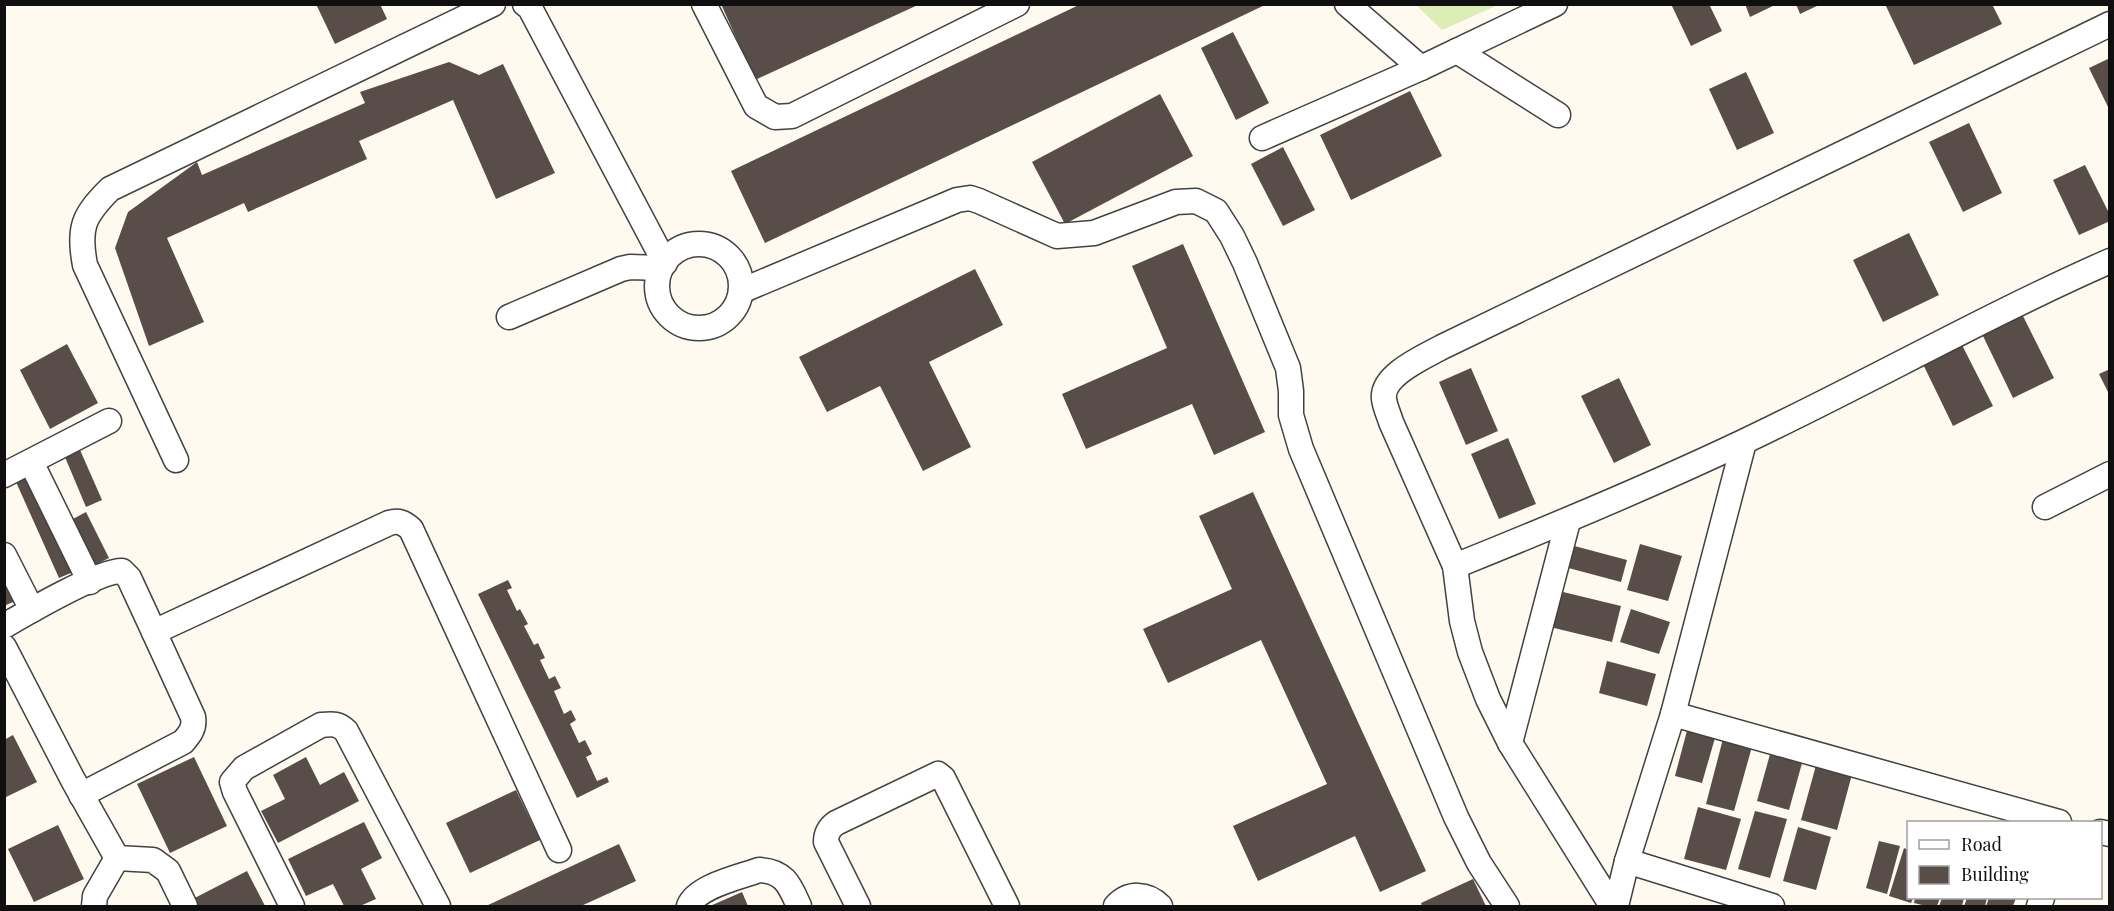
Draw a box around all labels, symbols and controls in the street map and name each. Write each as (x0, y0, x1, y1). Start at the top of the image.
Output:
legend (1907, 821, 2102, 899)
text: Road (1961, 832, 2002, 856)
text: Building (1961, 862, 2029, 886)

